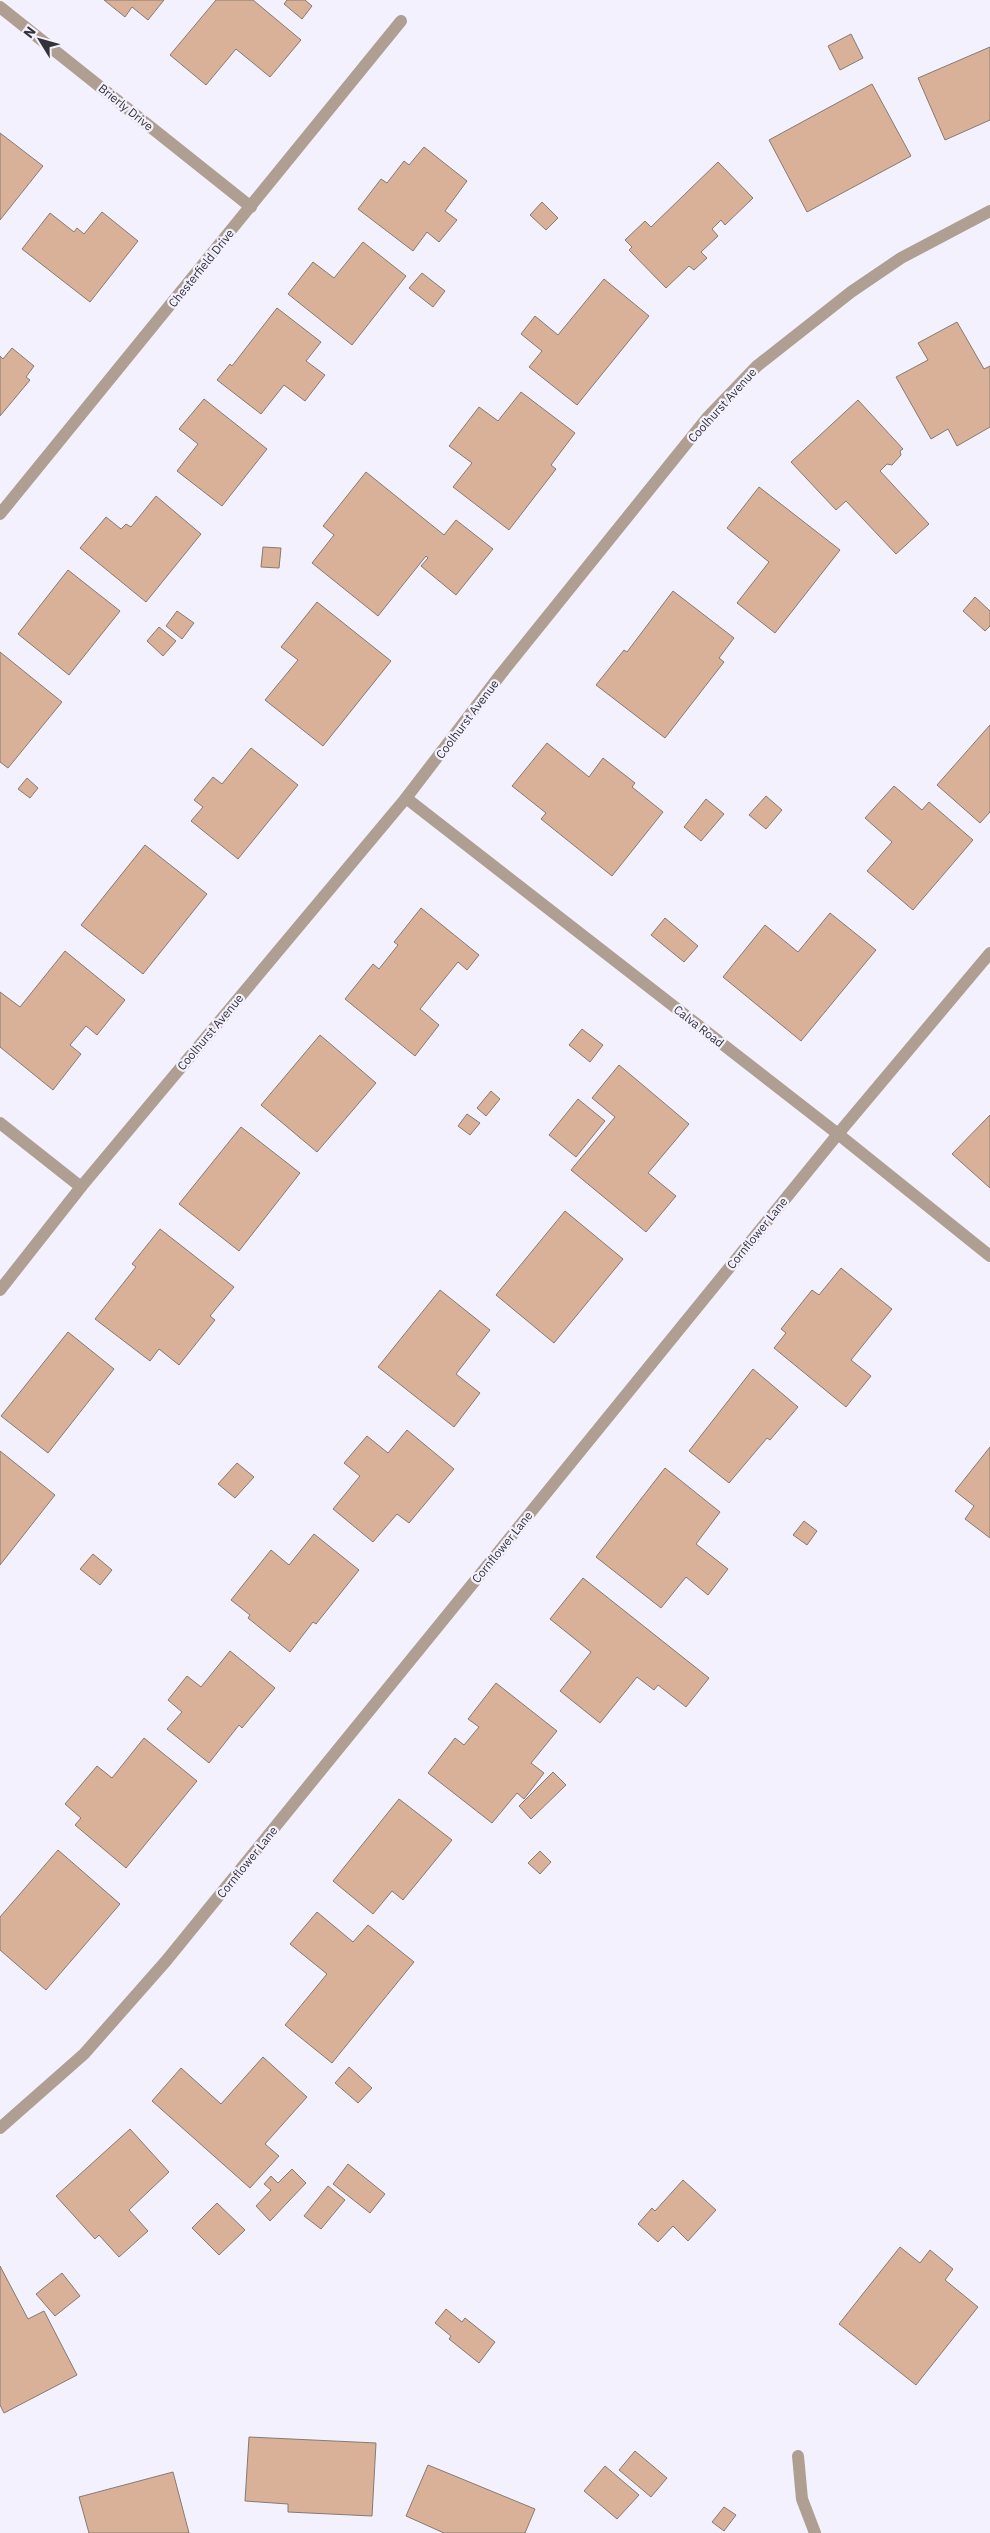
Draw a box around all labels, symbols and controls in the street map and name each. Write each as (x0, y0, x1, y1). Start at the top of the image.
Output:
north arrow (15, 15, 65, 65)
text: N (19, 23, 40, 42)
street label: Brierly Drive (96, 80, 157, 134)
street label: Chesterfield Drive (165, 226, 237, 310)
street label: Coolhurst Avenue (685, 364, 760, 445)
street label: Coolhurst Avenue (432, 676, 502, 761)
street label: Coolhurst Avenue (174, 990, 247, 1073)
street label: Calva Road (671, 1002, 727, 1050)
street label: Cornflower Lane (723, 1194, 791, 1272)
street label: Cornflower Lane (468, 1508, 536, 1586)
street label: Cornflower Lane (213, 1823, 281, 1901)

